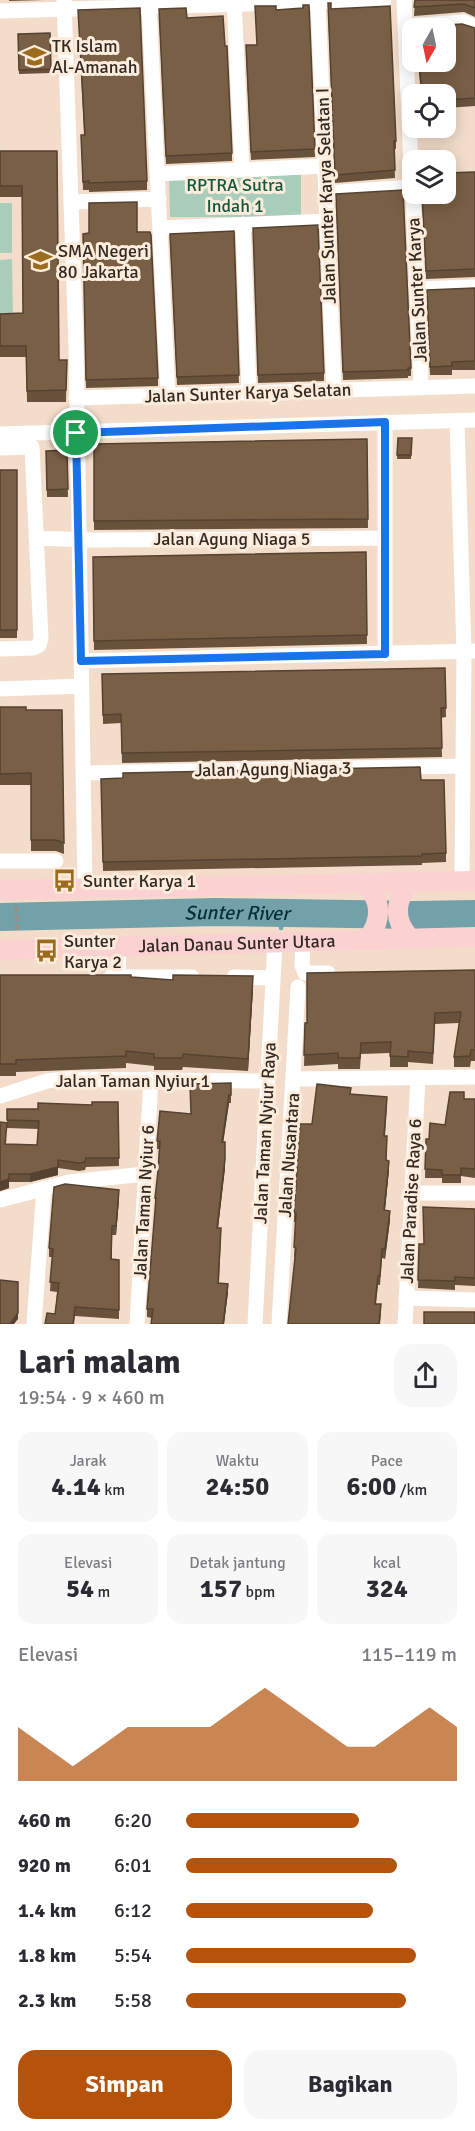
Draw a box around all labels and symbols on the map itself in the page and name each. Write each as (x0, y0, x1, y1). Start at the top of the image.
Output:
north arrow (402, 18, 456, 72)
place label: TK Islam Al-Amanah (52, 35, 137, 78)
school or university icon: TK Islam Al-Amanah (21, 43, 47, 69)
street label: Jalan Sunter Karya Selatan I (311, 88, 341, 304)
park label: RPTRA Sutra Indah 1 (186, 174, 284, 217)
street label: Jalan Sunter Karya (402, 217, 432, 363)
place label: SMA Negeri 80 Jakarta (58, 240, 149, 283)
school or university icon: SMA Negeri 80 Jakarta (27, 248, 53, 274)
street label: Jalan Sunter Karya Selatan (144, 378, 352, 408)
pin (50, 407, 101, 458)
street label: Jalan Agung Niaga 5 (154, 528, 310, 550)
street label: Jalan Agung Niaga 3 (194, 757, 352, 781)
bus stop icon: Sunter Karya 1 (52, 868, 78, 894)
place label: Sunter Karya 1 (83, 870, 196, 892)
water label: Sunter River (184, 900, 292, 926)
place label: Sunter Karya 2 (64, 930, 122, 973)
street label: Jalan Danau Sunter Utara (138, 930, 336, 957)
bus stop icon: Sunter Karya 2 (33, 938, 59, 964)
street label: Jalan Taman Nyiur Raya (249, 1042, 281, 1224)
street label: Jalan Taman Nyiur 1 (56, 1070, 210, 1092)
street label: Jalan Nusantara (274, 1092, 304, 1218)
street label: Jalan Paradise Raya 6 (396, 1118, 426, 1284)
street label: Jalan Taman Nyiur 6 (129, 1124, 159, 1280)

